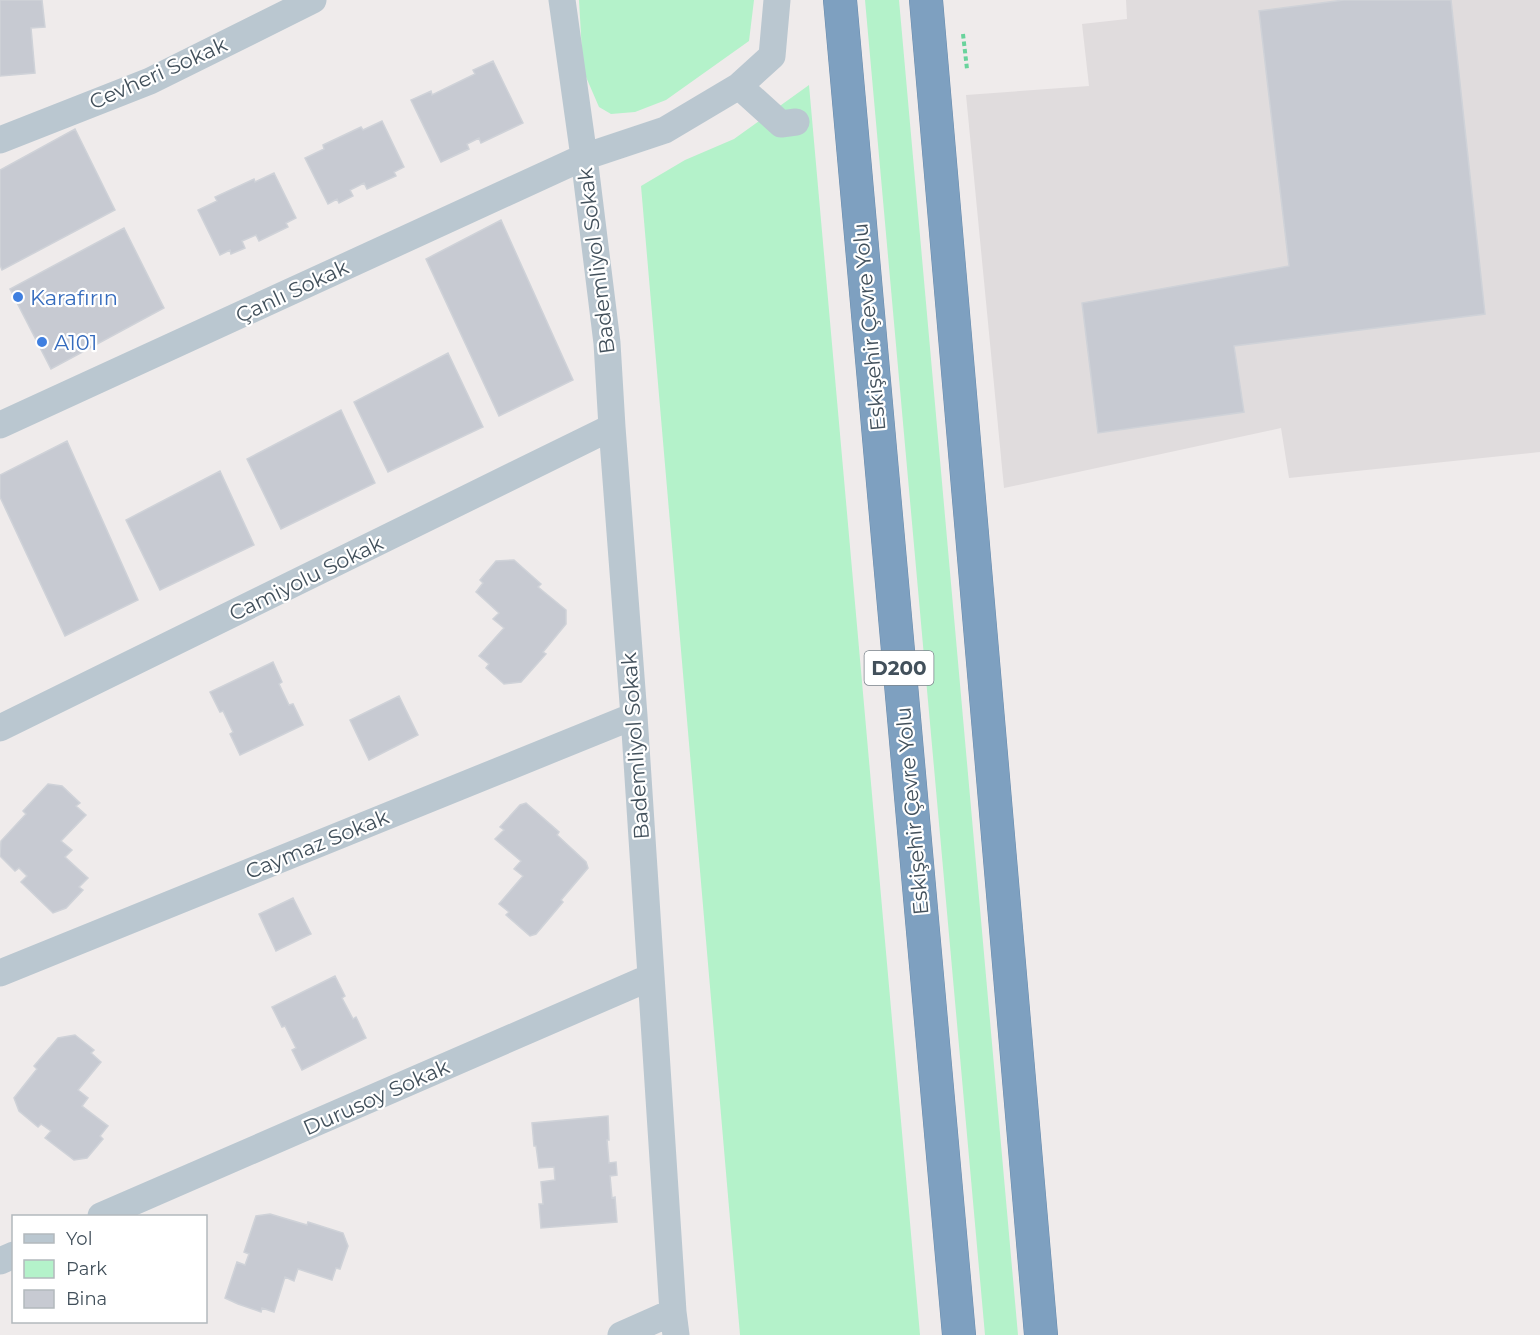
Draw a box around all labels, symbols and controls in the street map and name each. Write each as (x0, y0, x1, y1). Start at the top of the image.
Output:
street label: Cevheri Sokak (85, 31, 231, 115)
street label: Bademliyol Sokak (572, 166, 620, 356)
street label: Eskişehir Çevre Yolu (847, 222, 891, 432)
street label: Çanlı Sokak (232, 254, 353, 328)
place label: Karafırın (30, 285, 118, 310)
marker: Karafırın (11, 290, 25, 304)
place label: A101 (54, 330, 97, 355)
marker: A101 (35, 335, 49, 349)
street label: Camiyolu Sokak (225, 530, 387, 626)
street label: Bademliyol Sokak (616, 651, 654, 840)
road number: D200 (864, 651, 934, 685)
street label: Eskişehir Çevre Yolu (890, 706, 934, 916)
street label: Caymaz Sokak (242, 804, 393, 884)
street label: Durusoy Sokak (299, 1053, 453, 1140)
legend (12, 1215, 207, 1323)
text: Yol (66, 1228, 92, 1250)
text: Park (66, 1258, 107, 1280)
text: Bina (66, 1288, 107, 1310)

